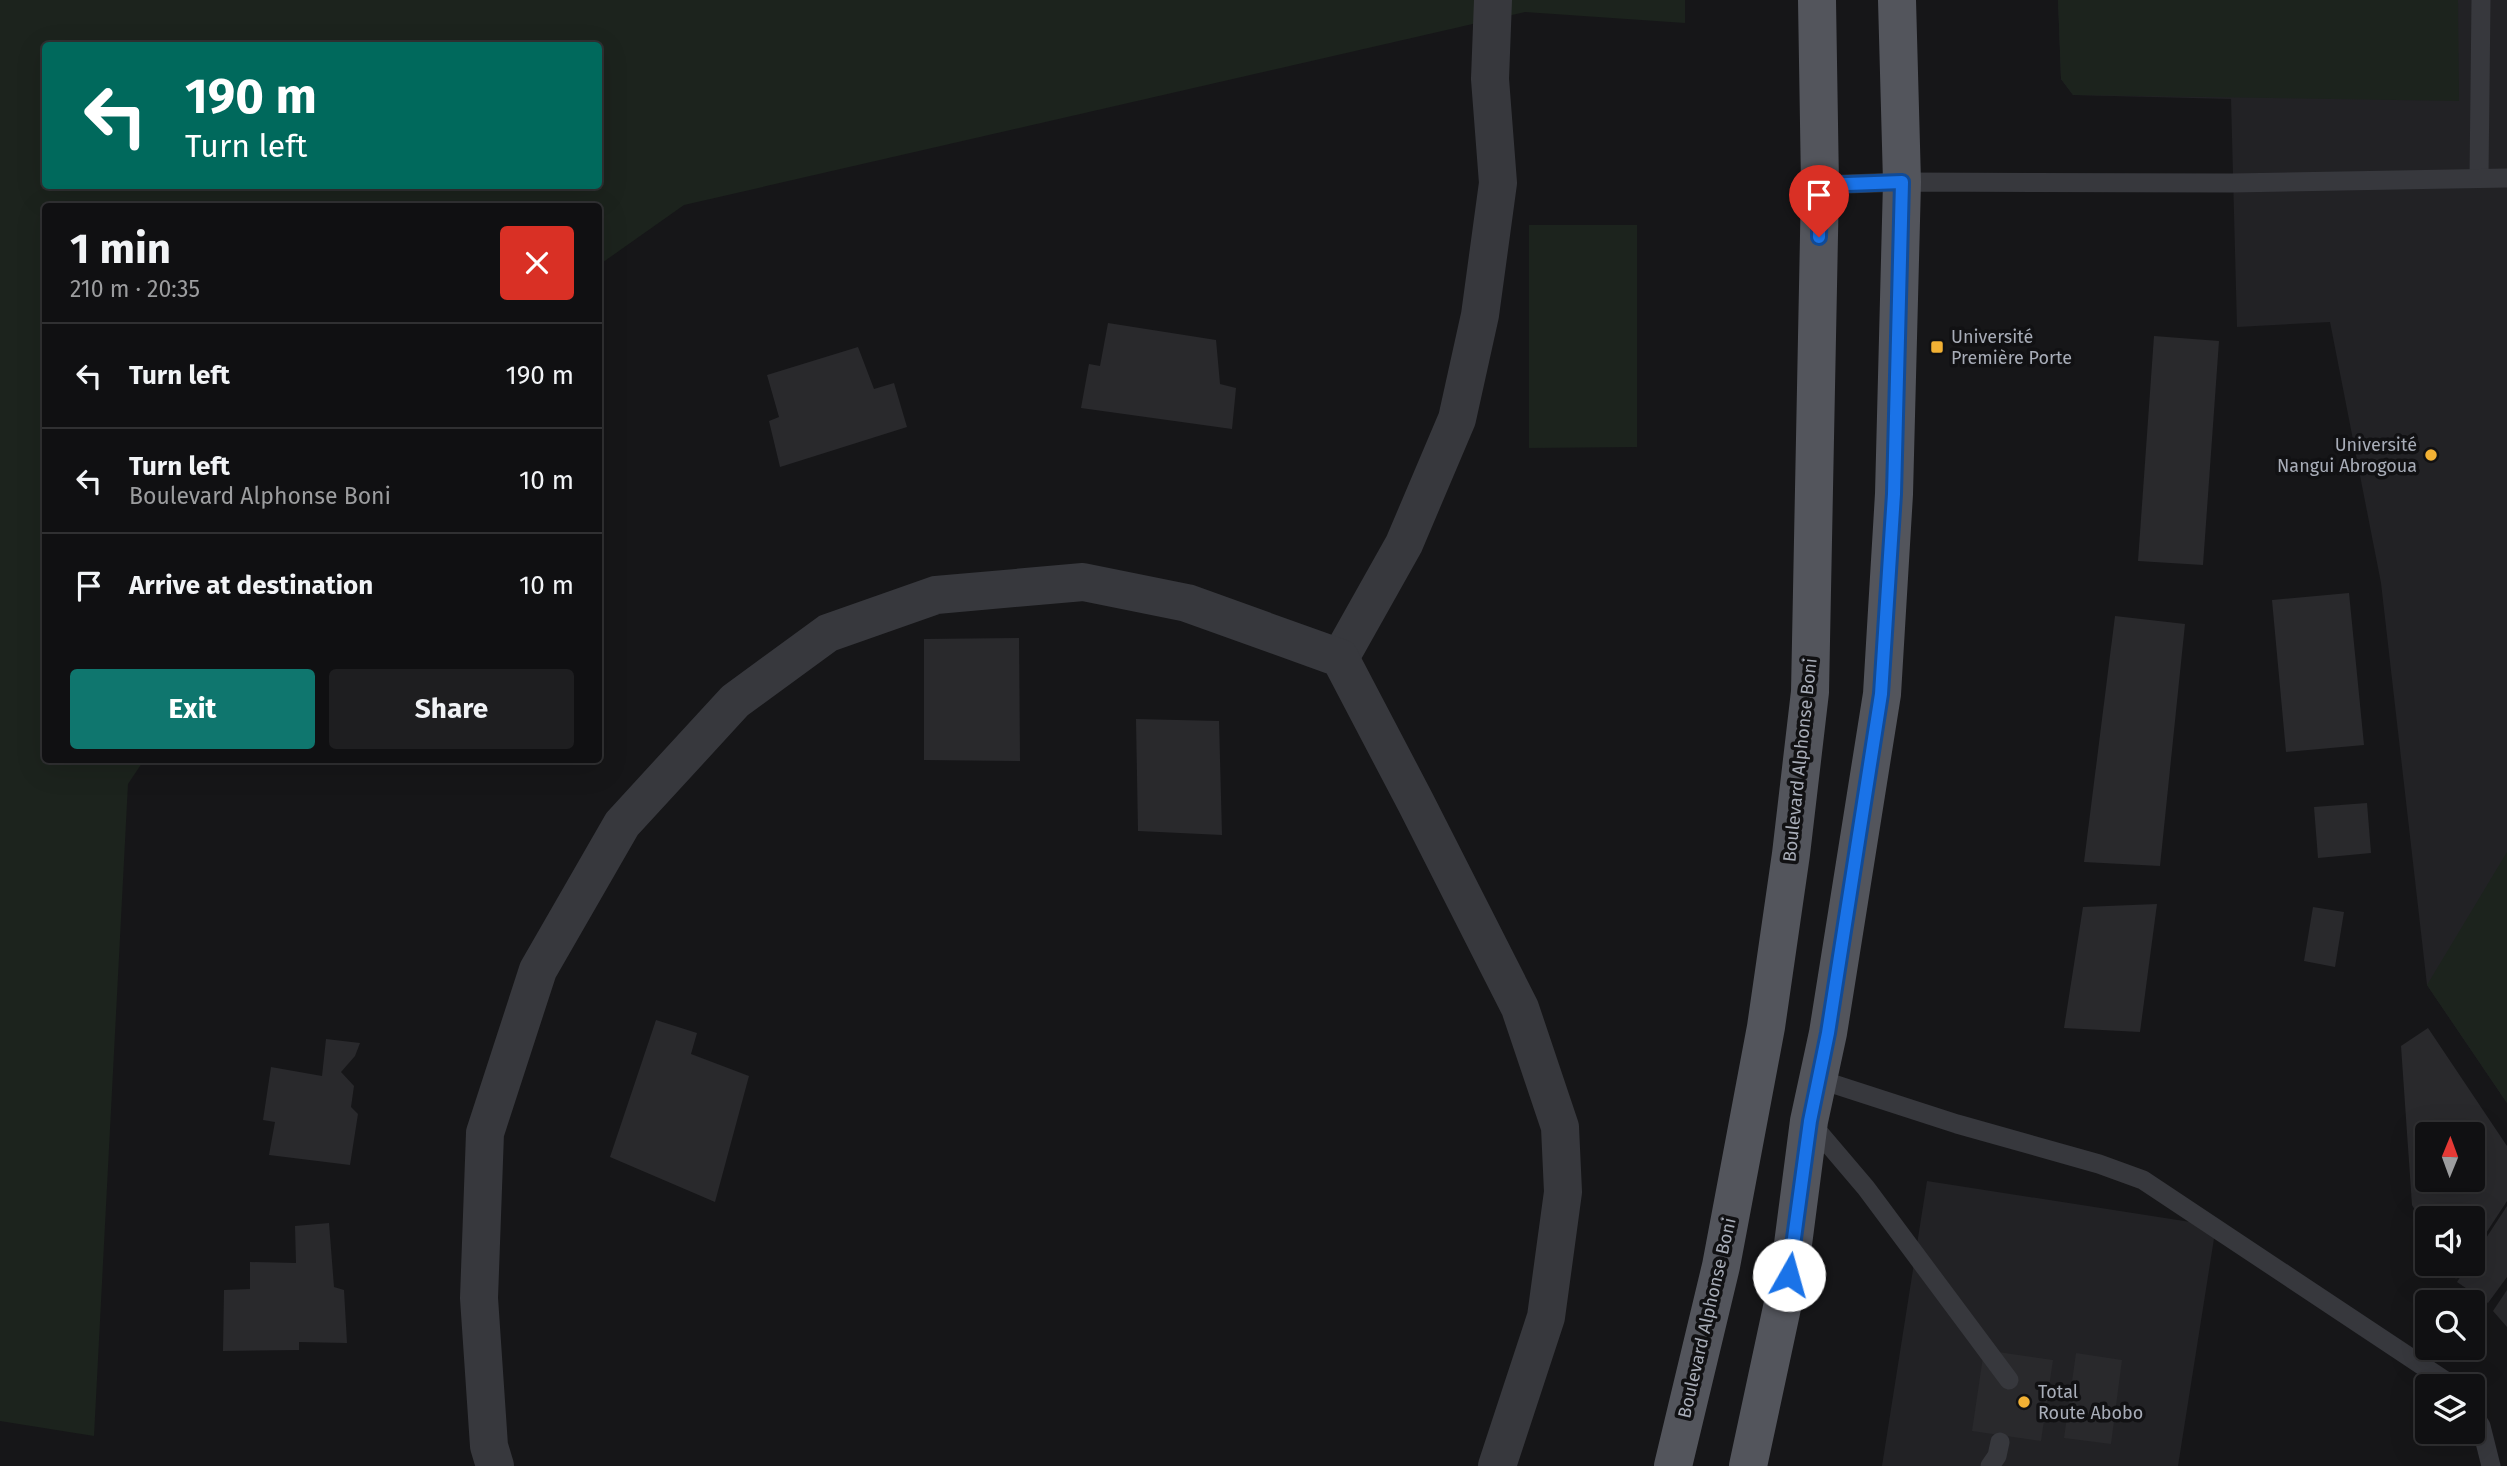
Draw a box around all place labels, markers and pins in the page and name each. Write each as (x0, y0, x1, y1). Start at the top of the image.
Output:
pin (1789, 165, 1849, 237)
place label: Université Première Porte (1951, 326, 2072, 369)
marker: Université Première Porte (1929, 339, 1945, 355)
place label: Université Nangui Abrogoua (2277, 434, 2417, 477)
marker: Université Nangui Abrogoua (2423, 447, 2439, 463)
place label: Total Route Abobo (2038, 1381, 2143, 1424)
marker: Total Route Abobo (2016, 1394, 2032, 1410)

